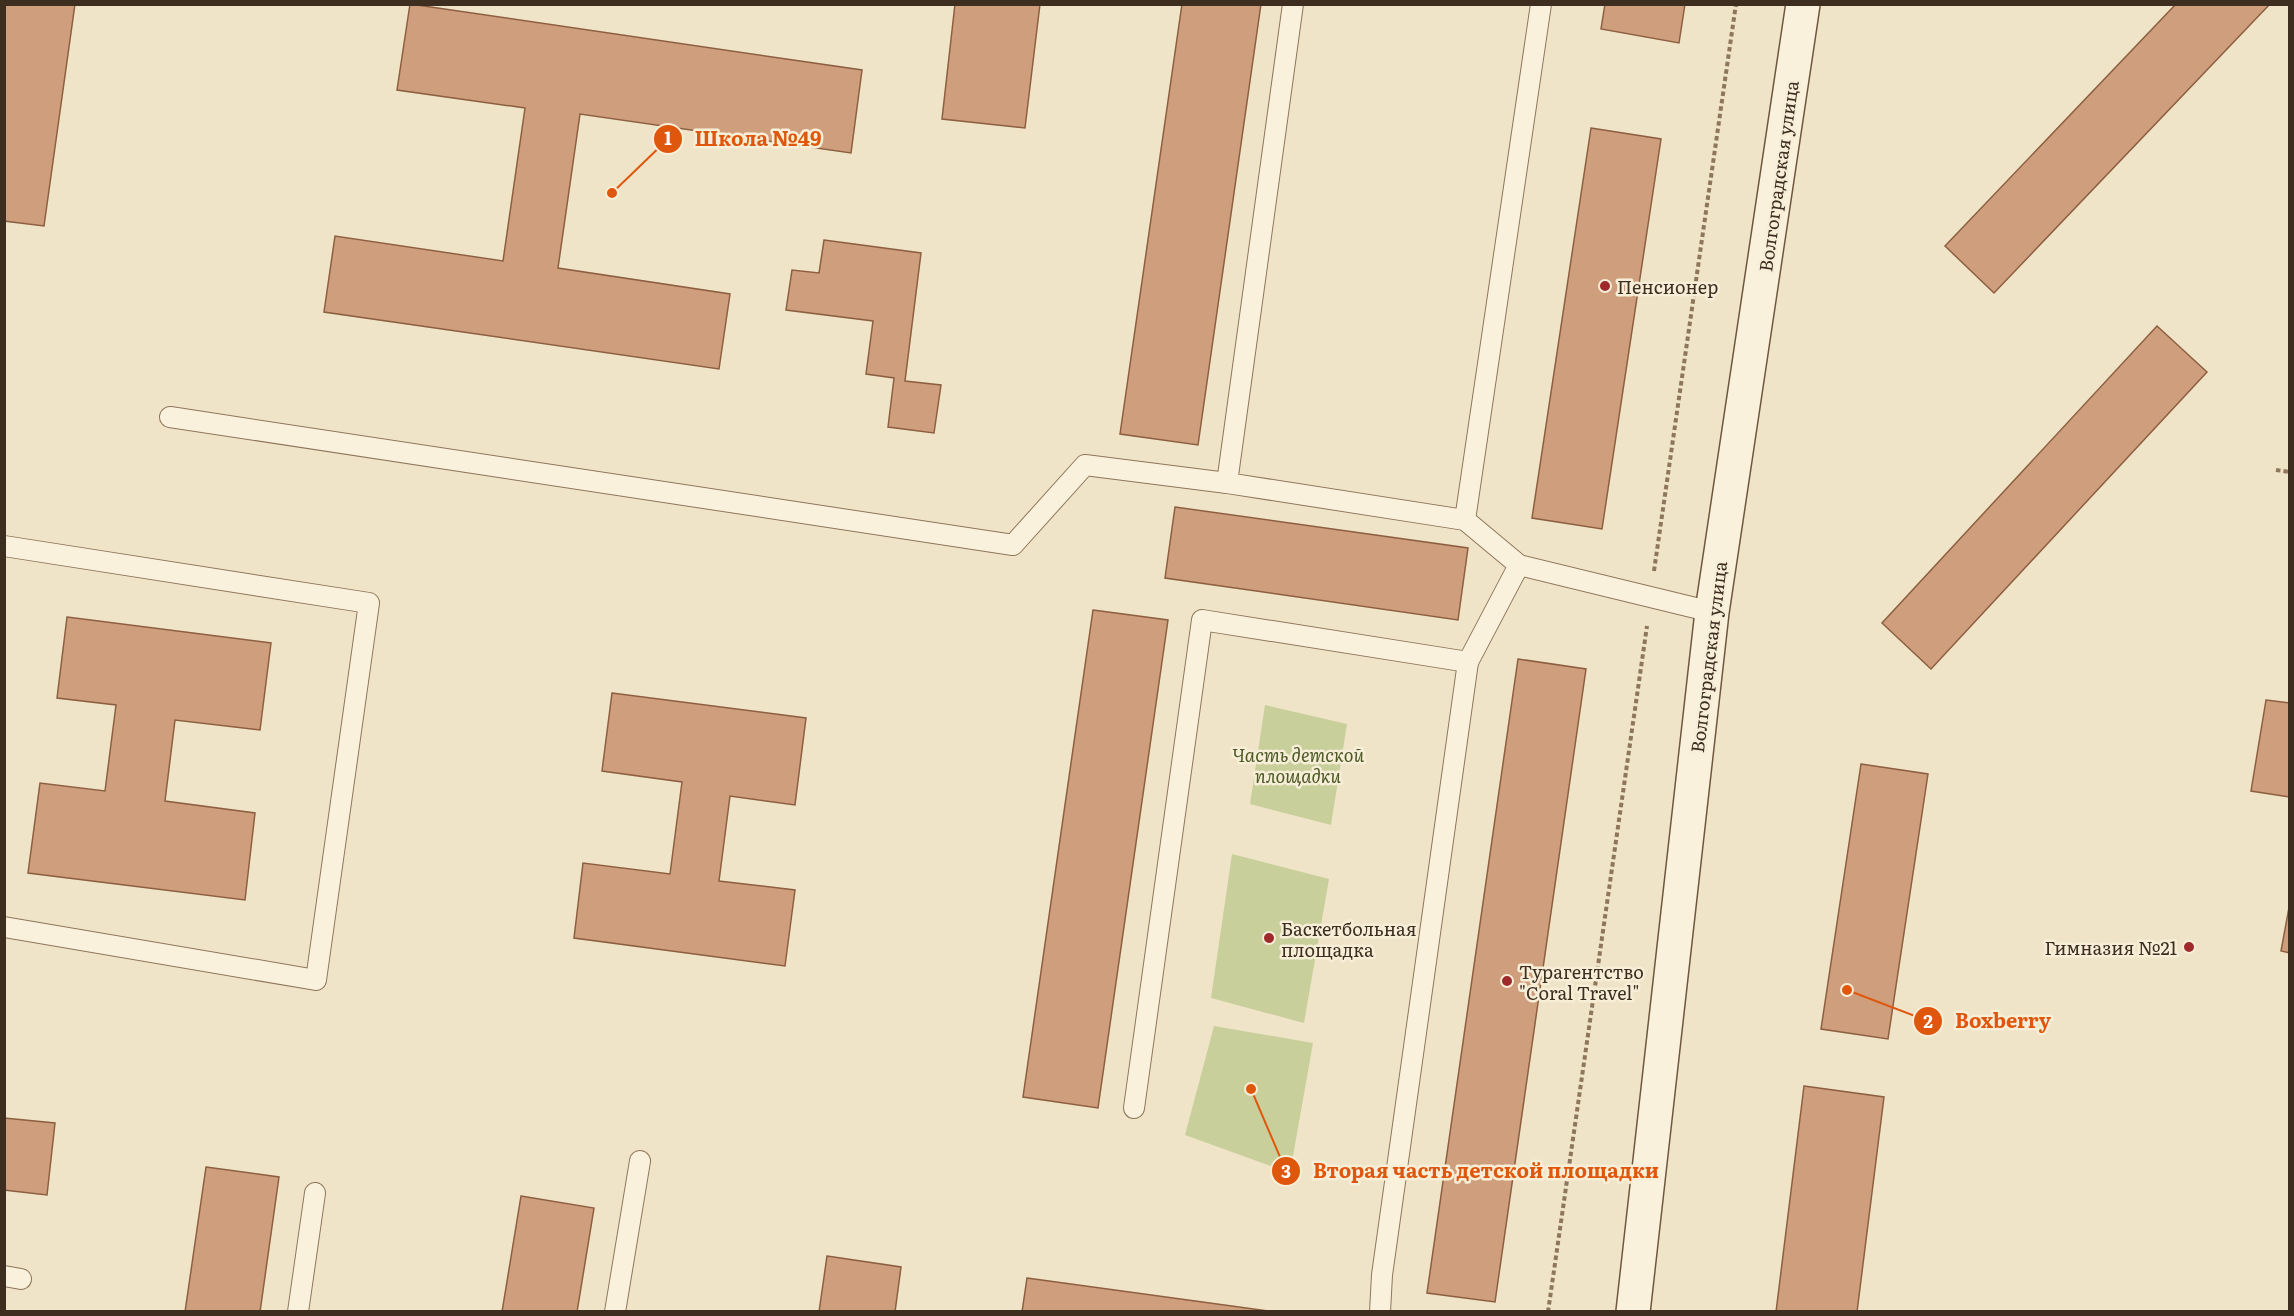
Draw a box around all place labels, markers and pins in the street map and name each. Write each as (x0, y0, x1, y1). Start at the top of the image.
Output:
callout: Школа №49 (653, 120, 834, 158)
place label: Пенсионер (1617, 273, 1718, 300)
marker: Пенсионер (1598, 279, 1612, 293)
place label: Баскетбольная площадка (1281, 915, 1416, 963)
marker: Баскетбольная площадка (1262, 931, 1276, 945)
place label: Гимназия №21 (2044, 934, 2177, 961)
marker: Гимназия №21 (2182, 940, 2196, 954)
place label: Турагентство "Coral Travel" (1519, 958, 1644, 1006)
marker: Турагентство "Coral Travel" (1500, 974, 1514, 988)
callout: Boxberry (1913, 1002, 2063, 1040)
callout: Вторая часть детской площадки (1271, 1152, 1671, 1190)

